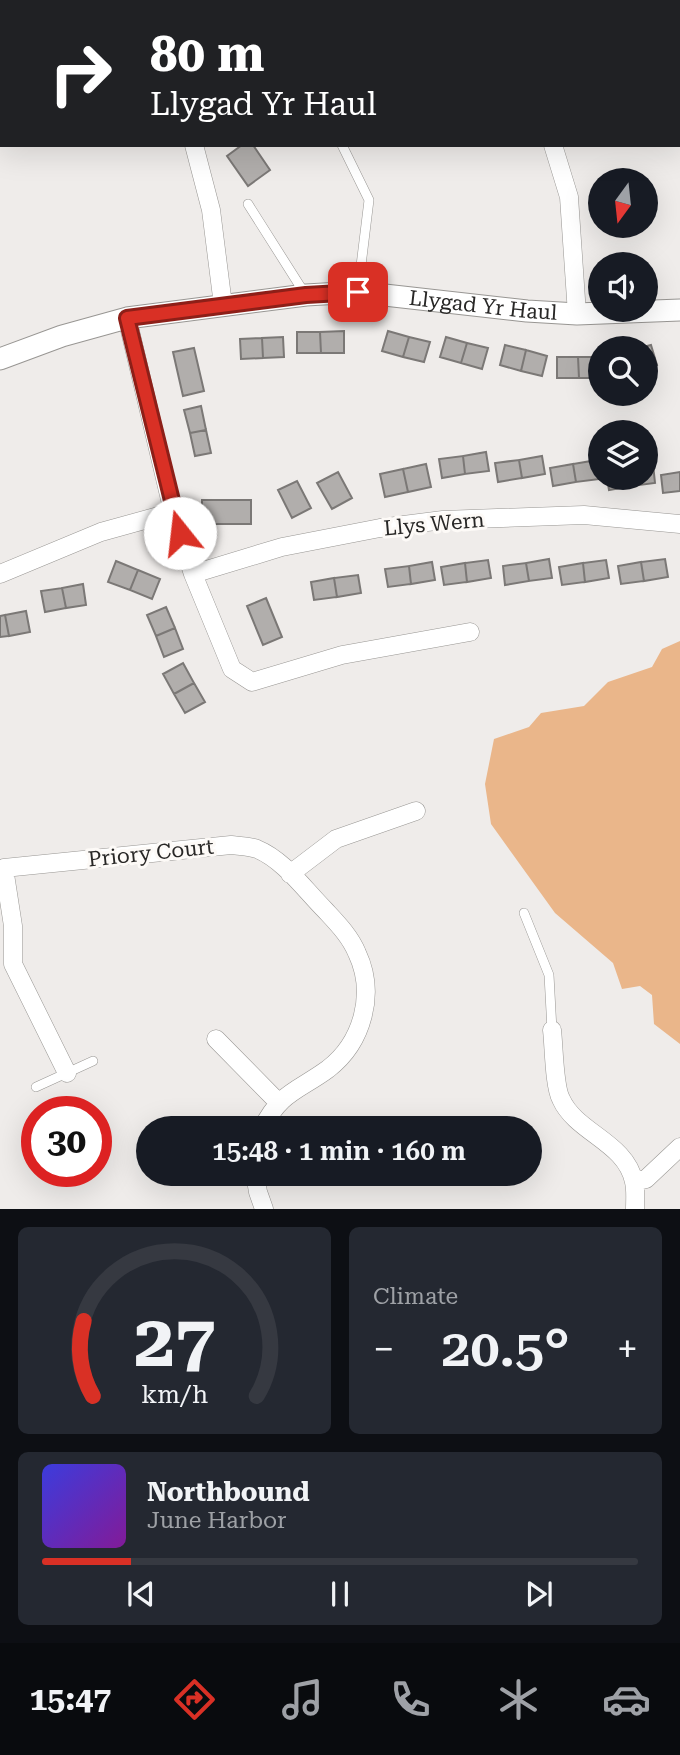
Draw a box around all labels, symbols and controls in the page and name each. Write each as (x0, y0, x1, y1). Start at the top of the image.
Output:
text: 80 m (150, 26, 265, 83)
icon: right (35, 28, 126, 119)
text: Llygad Yr Haul (150, 85, 377, 123)
north arrow (588, 168, 658, 238)
map controls (588, 168, 658, 490)
button: sound (588, 252, 658, 322)
pin (328, 262, 388, 322)
icon: arrive (339, 273, 377, 311)
street label: Llygad Yr Haul (408, 286, 558, 325)
button: search (588, 336, 658, 406)
button: layers (588, 420, 658, 490)
position arrow (143, 496, 217, 570)
street label: Llys Wern (383, 508, 486, 540)
street label: Priory Court (87, 834, 215, 872)
speed limit sign: 30 (21, 1096, 112, 1187)
text: 15:48 · 1 min · 160 m (212, 1136, 466, 1166)
text: Climate (373, 1283, 458, 1310)
text: 27 (134, 1300, 215, 1385)
text: 20.5° (441, 1318, 570, 1379)
text: − (373, 1327, 394, 1371)
text: + (617, 1327, 638, 1371)
text: km/h (141, 1380, 208, 1409)
text: Northbound (147, 1477, 310, 1507)
text: June Harbor (147, 1507, 287, 1534)
icon: previous (122, 1575, 160, 1613)
icon: pause (321, 1575, 359, 1613)
icon: next (520, 1575, 558, 1613)
icon: directions (170, 1675, 219, 1724)
icon: music (278, 1675, 327, 1724)
icon: phone (386, 1675, 435, 1724)
icon: climate (494, 1675, 543, 1724)
icon: car (602, 1675, 651, 1724)
text: 15:47 (29, 1680, 111, 1718)

